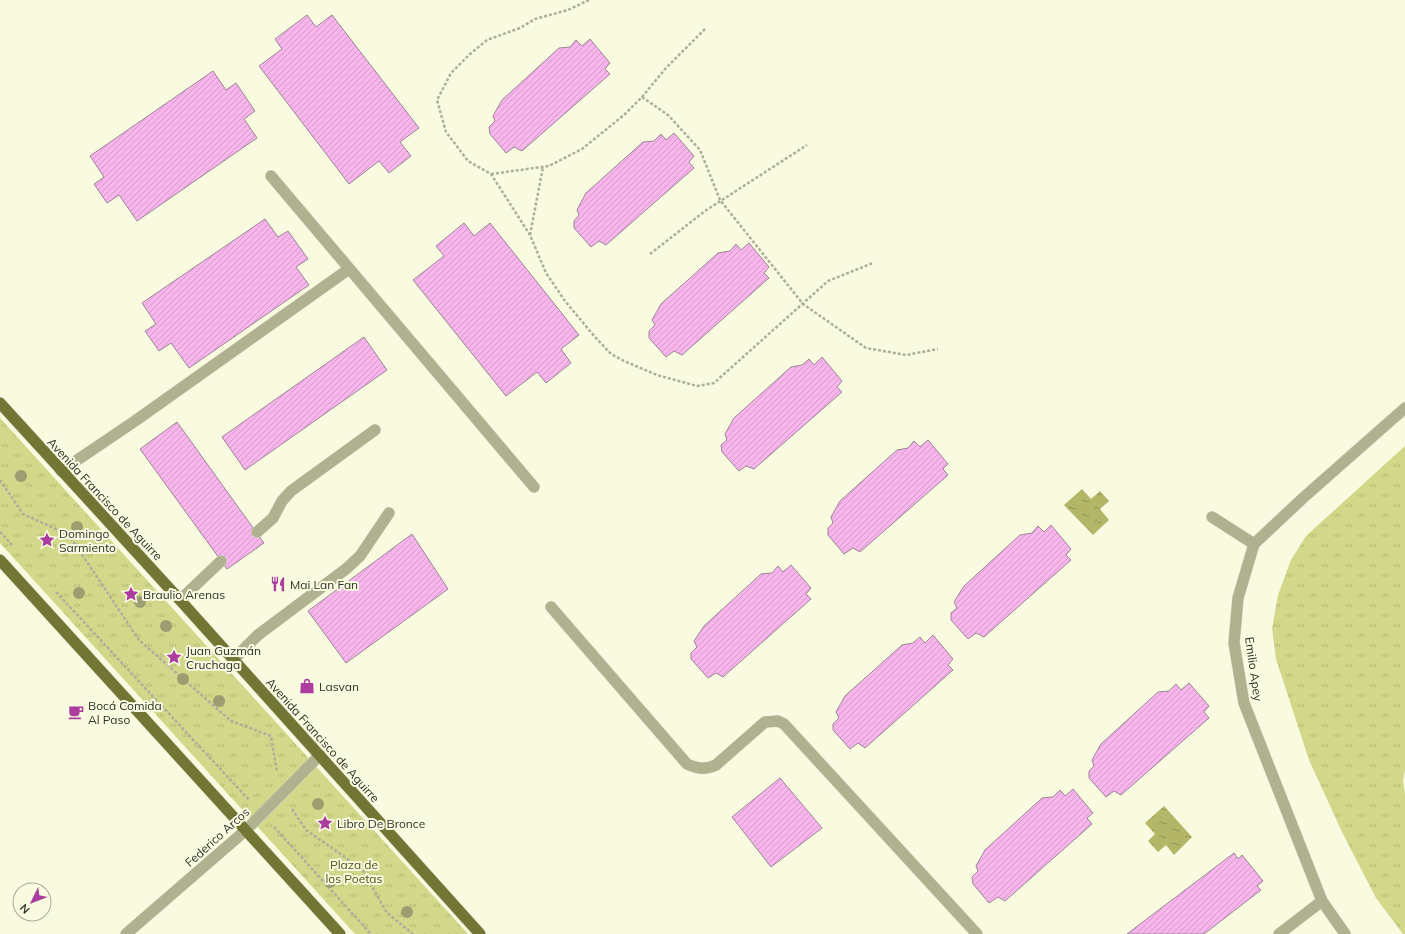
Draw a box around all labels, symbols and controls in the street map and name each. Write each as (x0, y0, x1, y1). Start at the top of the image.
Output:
street label: Avenida Francisco de Aguirre (44, 435, 166, 563)
place label: Domingo Sarmiento (59, 526, 116, 555)
place icon: Domingo Sarmiento (38, 531, 56, 549)
restaurant icon: Mai Lan Fan (269, 575, 287, 593)
place label: Mai Lan Fan (290, 577, 358, 592)
place icon: Braulio Arenas (122, 585, 140, 603)
place label: Braulio Arenas (143, 587, 225, 602)
street label: Emilio Apey (1242, 636, 1266, 703)
place label: Juan Guzmán Cruchaga (186, 643, 261, 672)
place icon: Juan Guzmán Cruchaga (165, 648, 183, 666)
street label: Avenida Francisco de Aguirre (263, 675, 383, 805)
shop icon: Lasvan (298, 677, 316, 695)
place label: Lasvan (319, 679, 359, 694)
place label: Bocá Comida Al Paso (88, 698, 162, 727)
cafe icon: Bocá Comida Al Paso (67, 703, 85, 721)
street label: Federico Arcos (182, 804, 252, 870)
place icon: Libro De Bronce (316, 814, 334, 832)
place label: Libro De Bronce (337, 816, 425, 831)
park label: Plaza de los Poetas (325, 857, 383, 886)
north arrow (12, 882, 52, 922)
text: N (17, 901, 33, 917)

